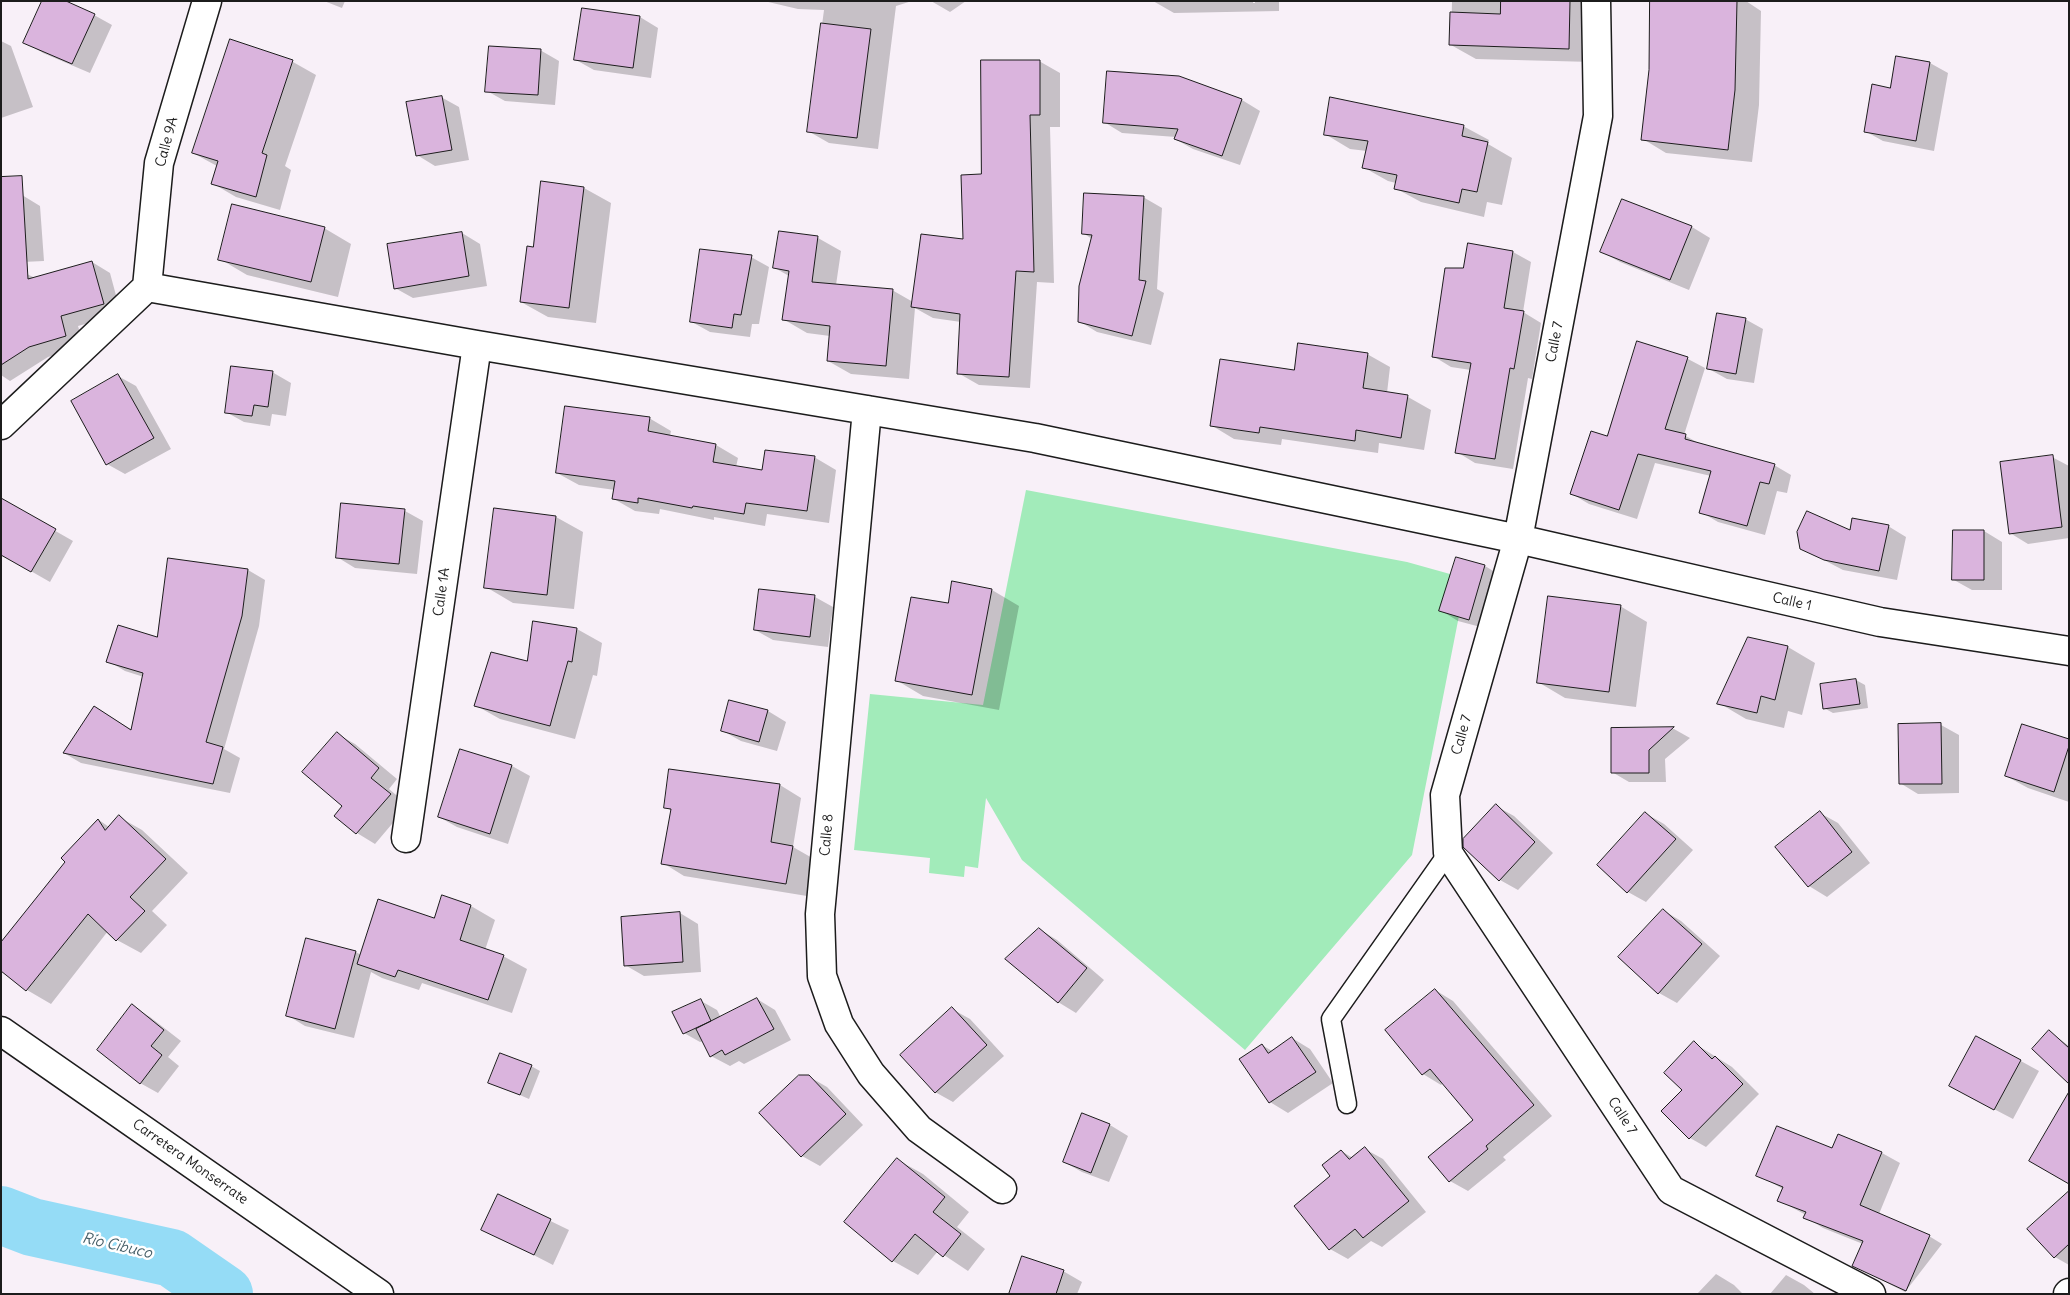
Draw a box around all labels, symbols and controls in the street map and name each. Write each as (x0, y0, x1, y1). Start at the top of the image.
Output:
street label: Calle 9A (152, 115, 182, 169)
street label: Calle 7 (1543, 320, 1567, 364)
street label: Calle 1A (430, 567, 454, 617)
street label: Calle 1 (1771, 589, 1813, 615)
street label: Calle 7 (1448, 713, 1476, 757)
street label: Calle 8 (817, 813, 837, 857)
street label: Calle 7 (1604, 1094, 1640, 1138)
street label: Carretera Monserrate (129, 1116, 251, 1208)
water label: Río Cibuco (80, 1229, 154, 1263)

